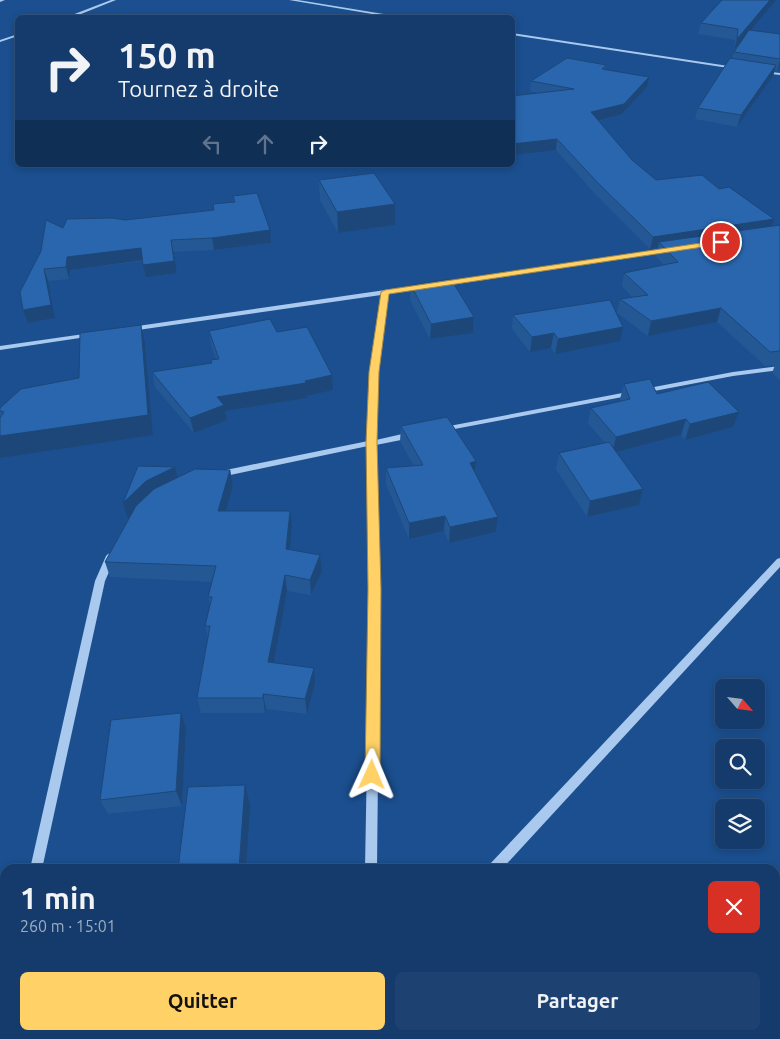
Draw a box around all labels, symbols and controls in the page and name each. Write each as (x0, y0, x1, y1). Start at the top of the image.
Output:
icon: right (35, 35, 100, 100)
text: 150 m (118, 35, 216, 75)
text: Tournez à droite (118, 76, 279, 101)
icon: left (198, 130, 226, 158)
icon: ahead (251, 130, 279, 158)
icon: right (304, 130, 332, 158)
pin (700, 221, 742, 263)
icon: arrive (707, 228, 735, 256)
north arrow (715, 679, 765, 729)
map controls (715, 679, 765, 849)
button: search (715, 739, 765, 789)
position arrow (345, 748, 397, 800)
button: layers (715, 799, 765, 849)
text: 1 min (20, 881, 96, 915)
button: close (708, 881, 760, 933)
text: 260 m · 15:01 (20, 917, 116, 935)
button: Quitter (20, 972, 385, 1030)
button: Partager (395, 972, 760, 1030)

